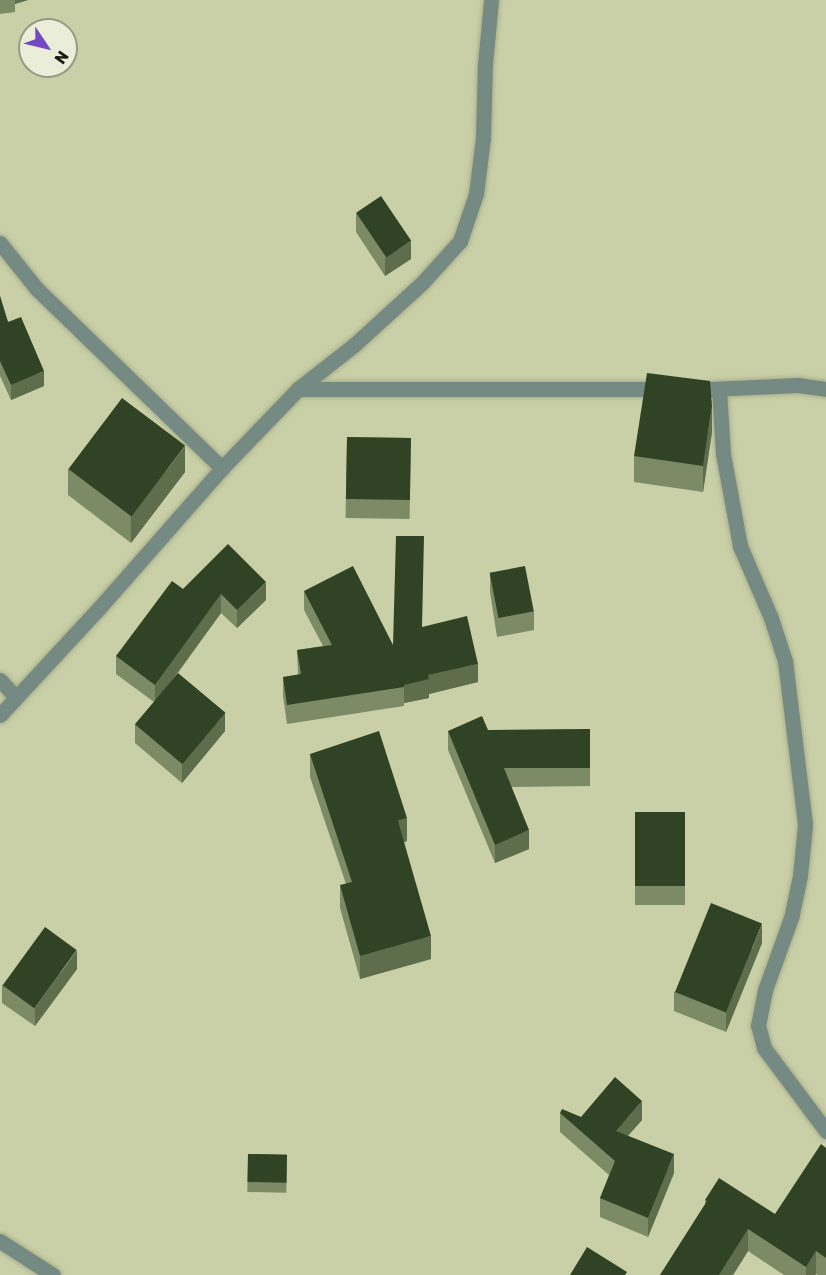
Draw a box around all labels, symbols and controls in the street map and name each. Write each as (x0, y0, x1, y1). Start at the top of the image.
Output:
north arrow (18, 18, 78, 78)
text: N (50, 47, 73, 68)

